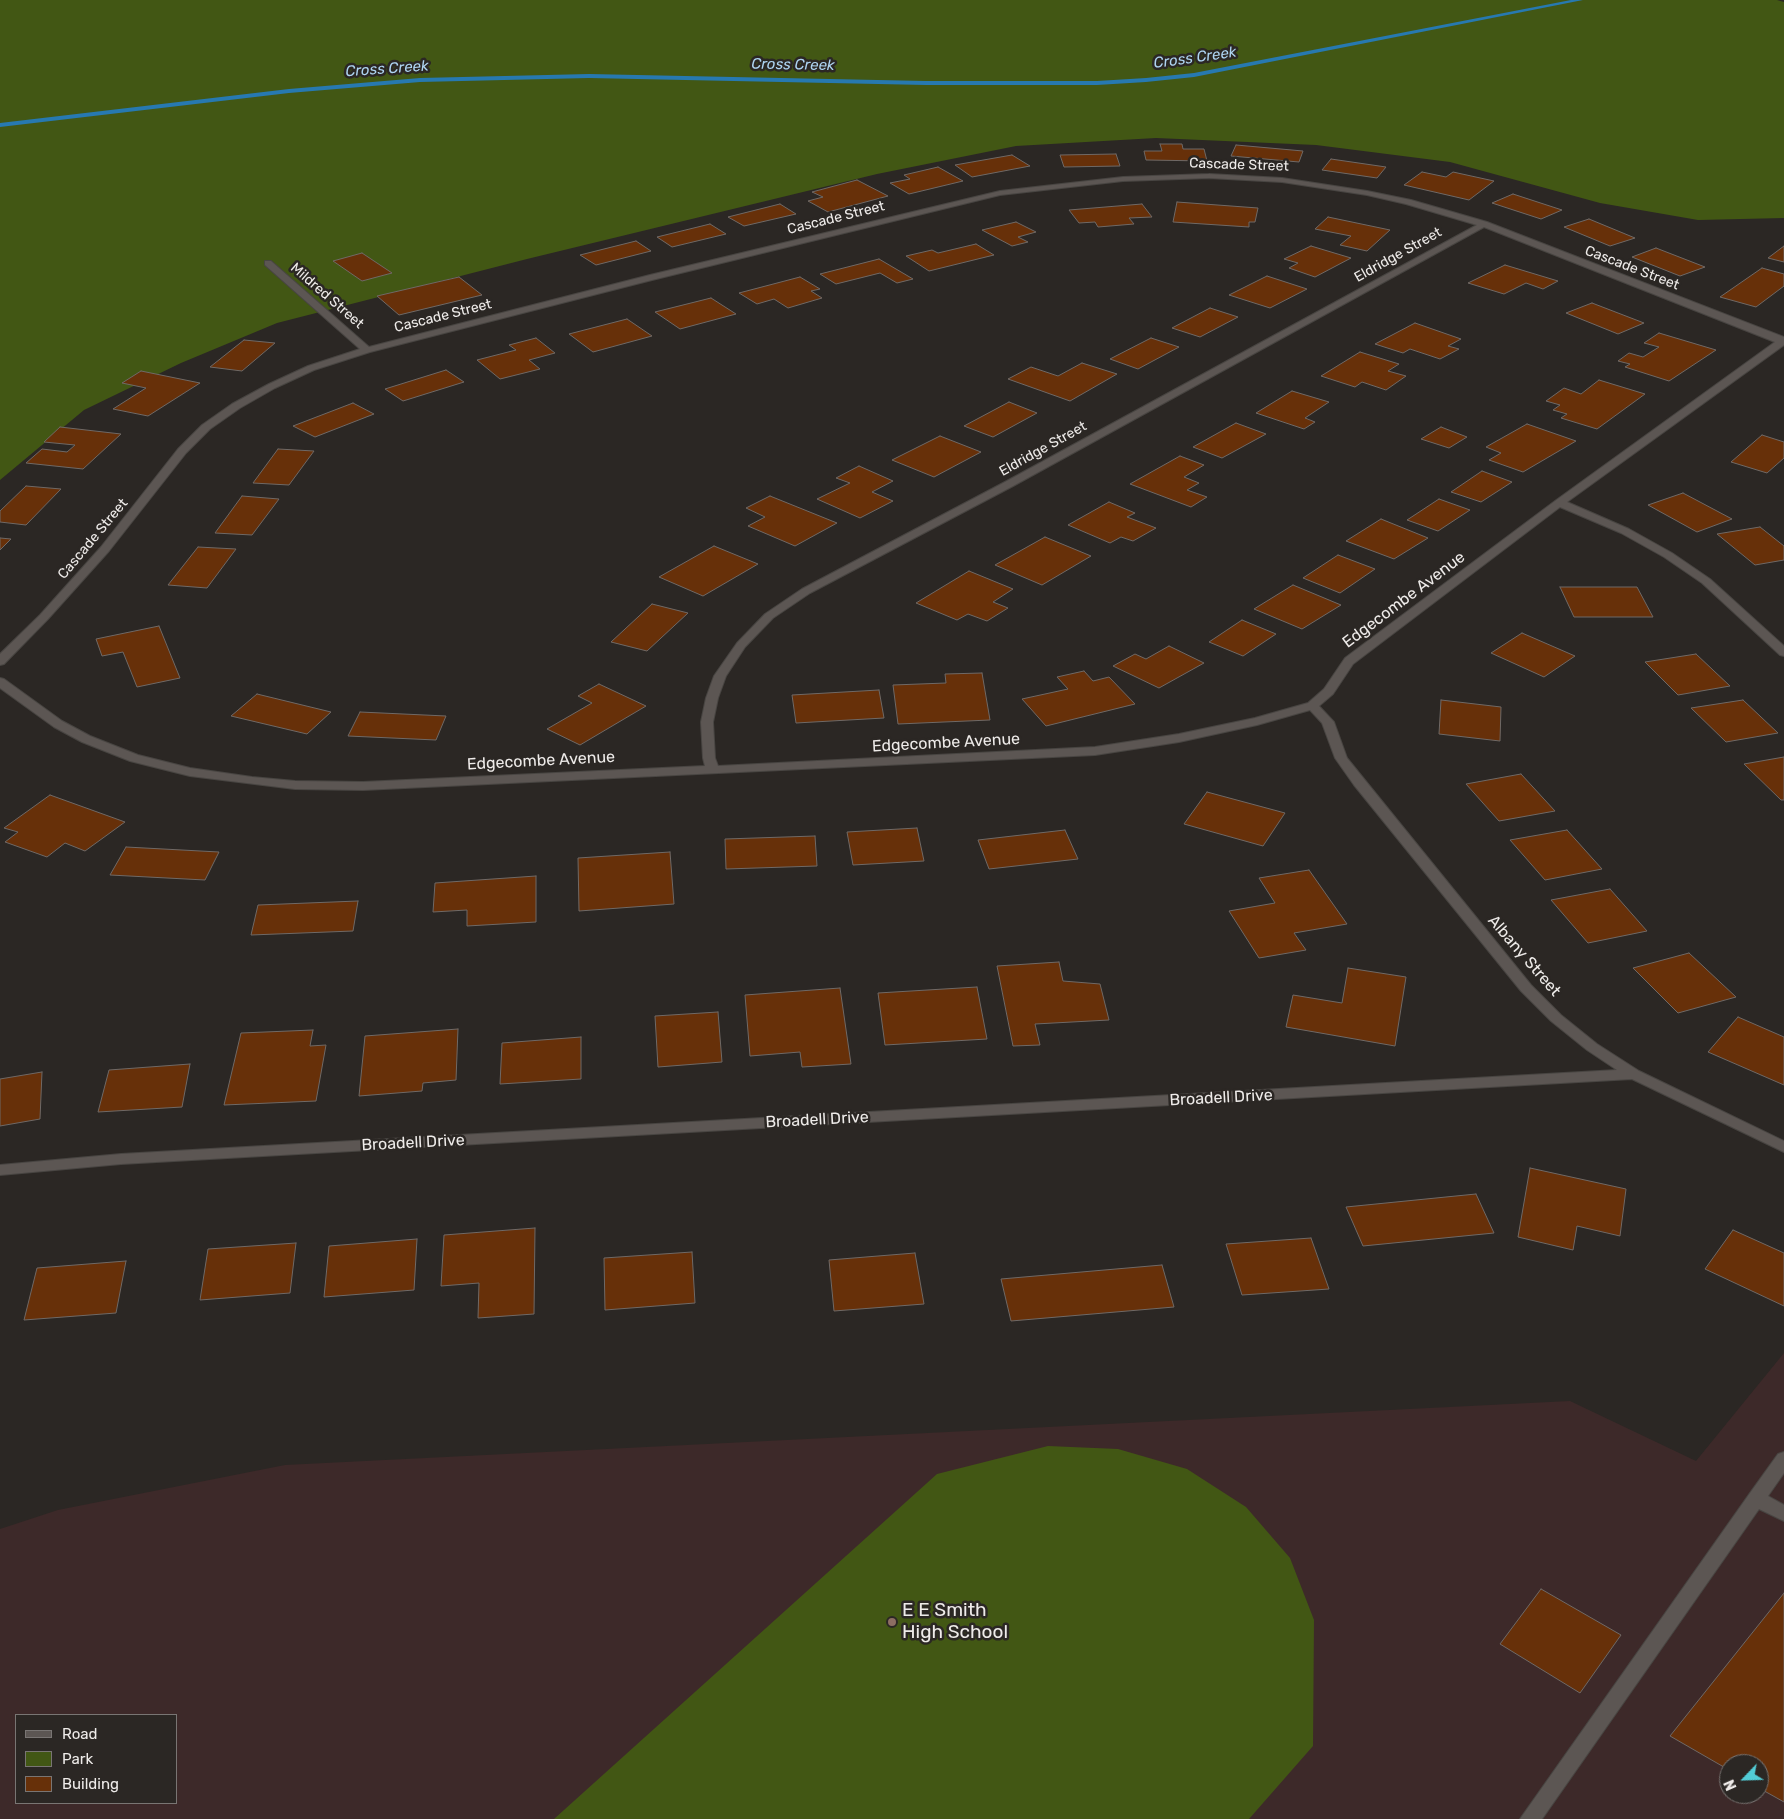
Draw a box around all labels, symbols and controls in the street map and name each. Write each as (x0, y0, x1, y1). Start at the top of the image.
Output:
water label: Cross Creek (1153, 43, 1237, 73)
water label: Cross Creek (751, 55, 835, 75)
water label: Cross Creek (345, 57, 429, 81)
street label: Cascade Street (1189, 155, 1289, 175)
street label: Cascade Street (786, 198, 886, 238)
street label: Eldridge Street (1351, 224, 1445, 286)
street label: Cascade Street (1582, 242, 1682, 294)
street label: Mildred Street (287, 260, 367, 332)
street label: Cascade Street (393, 296, 493, 336)
street label: Eldridge Street (996, 418, 1090, 480)
street label: Cascade Street (55, 495, 131, 583)
street label: Edgecombe Avenue (1339, 548, 1469, 652)
street label: Edgecombe Avenue (871, 730, 1021, 756)
street label: Edgecombe Avenue (466, 748, 616, 774)
street label: Albany Street (1483, 911, 1565, 1001)
street label: Broadell Drive (1169, 1086, 1273, 1110)
street label: Broadell Drive (765, 1108, 869, 1132)
street label: Broadell Drive (361, 1131, 465, 1155)
place label: E E Smith High School (902, 1600, 1008, 1644)
marker: E E Smith High School (886, 1616, 898, 1628)
legend (15, 1714, 178, 1804)
text: Road (62, 1725, 98, 1743)
text: Park (62, 1750, 93, 1768)
north arrow (1719, 1754, 1769, 1804)
text: Building (62, 1775, 119, 1793)
text: N (1721, 1777, 1741, 1793)

